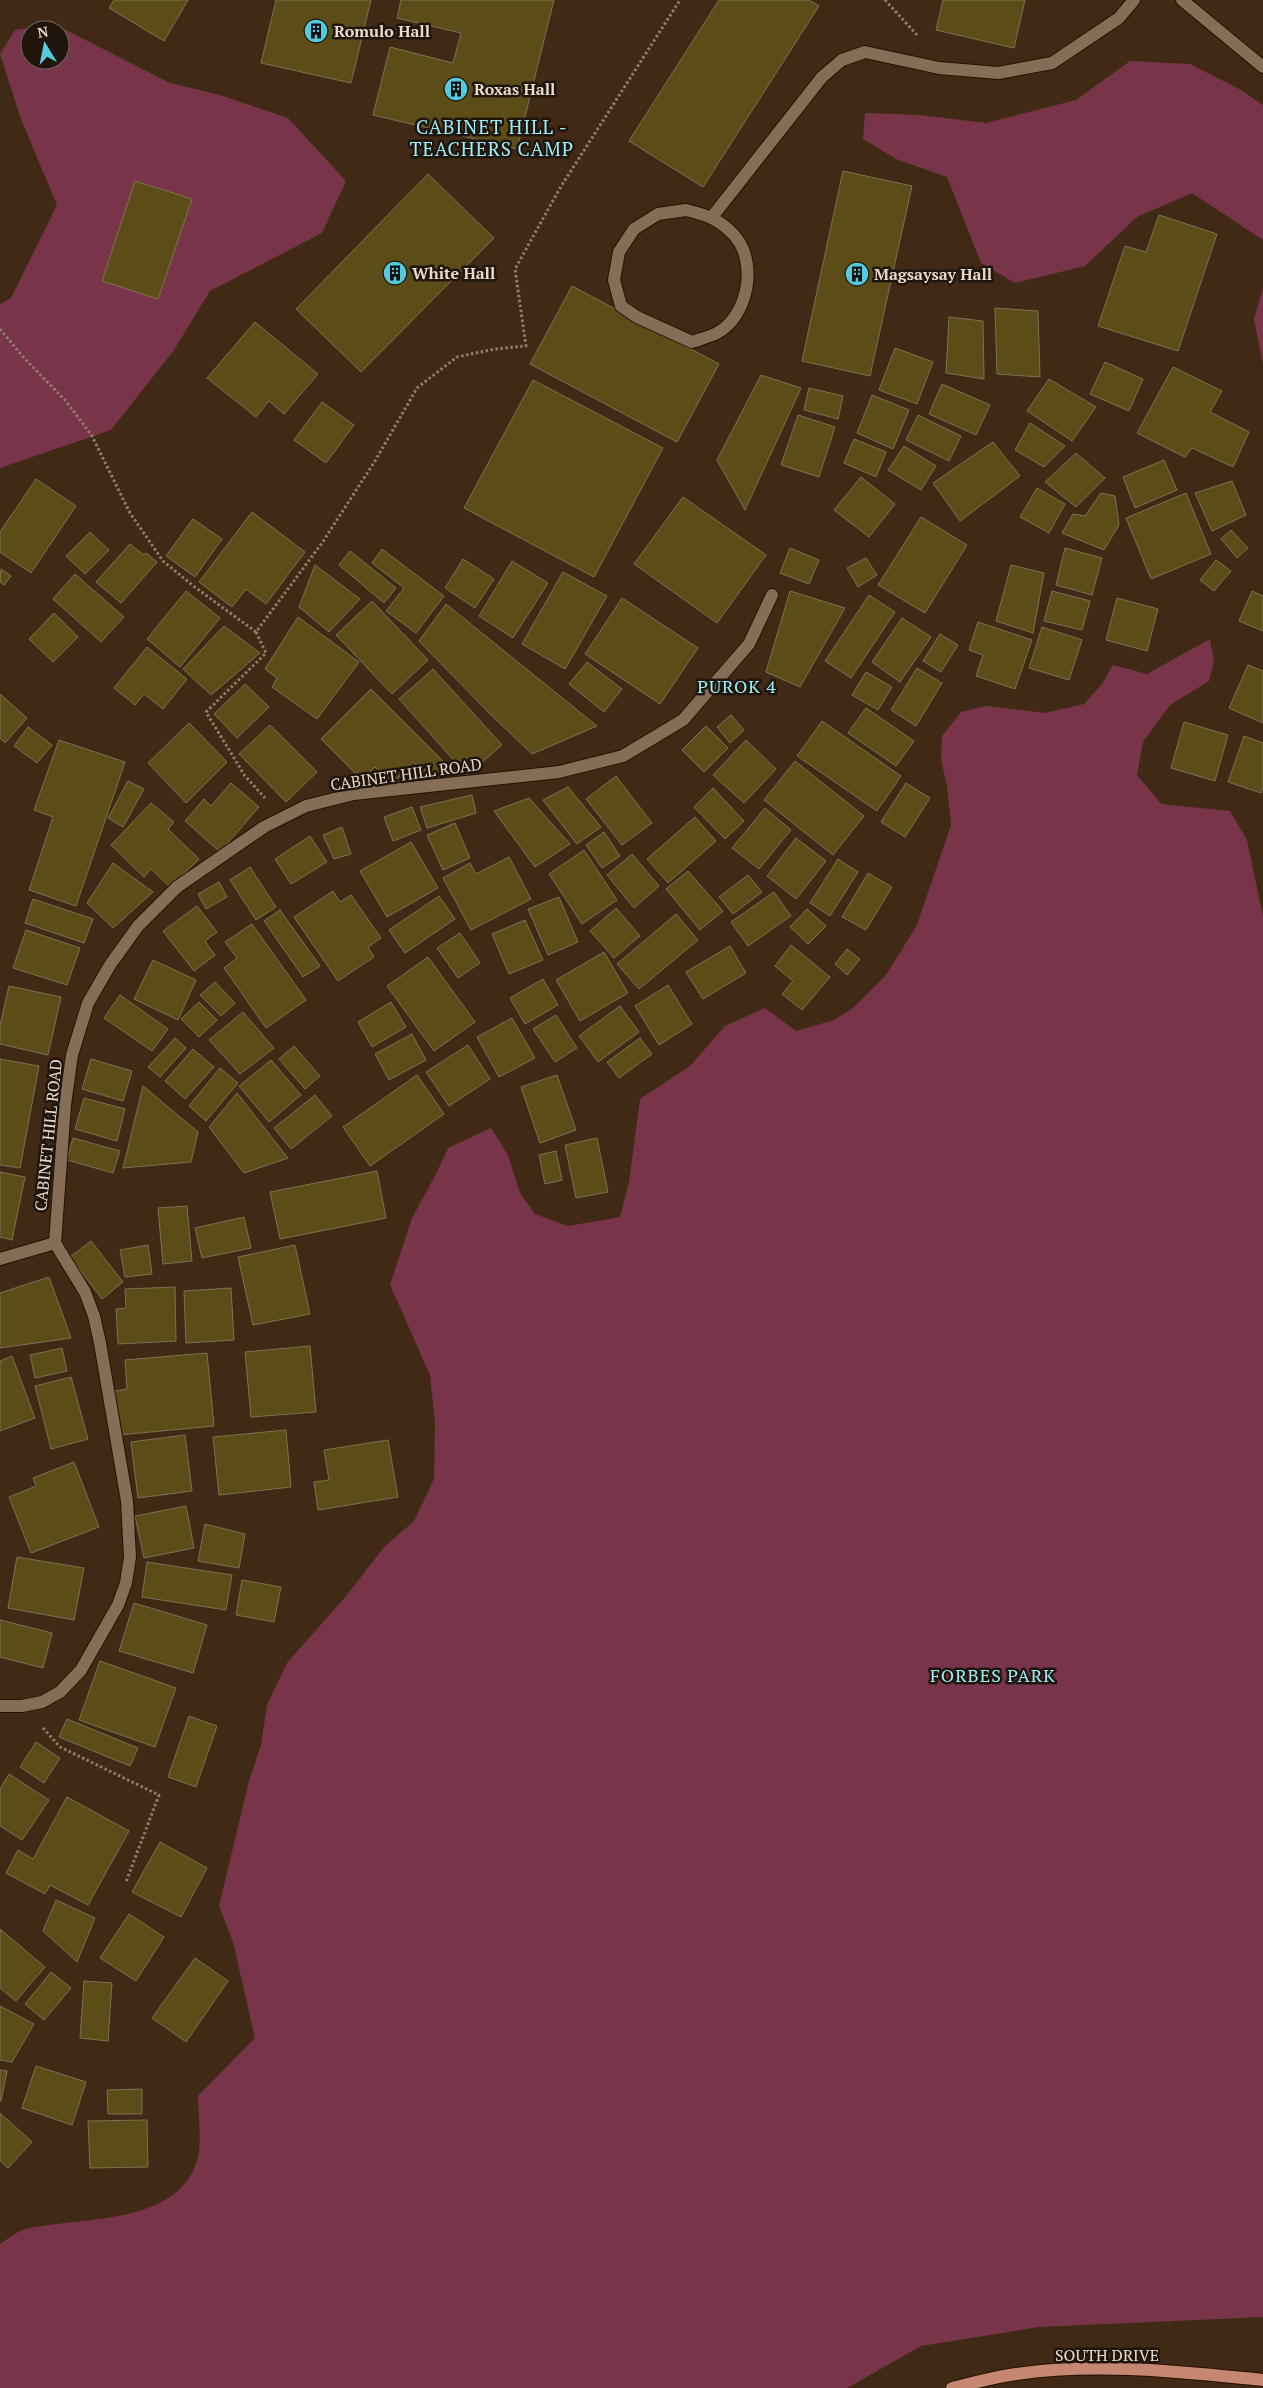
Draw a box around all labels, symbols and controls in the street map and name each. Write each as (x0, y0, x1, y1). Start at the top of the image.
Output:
building icon: Romulo Hall (303, 18, 329, 44)
north arrow (20, 20, 70, 70)
place label: Romulo Hall (334, 20, 430, 42)
text: N (36, 21, 50, 42)
building icon: Roxas Hall (443, 76, 469, 102)
place label: Roxas Hall (474, 78, 555, 100)
district label: CABINET HILL - TEACHERS CAMP (410, 114, 574, 161)
building icon: White Hall (382, 260, 408, 286)
building icon: Magsaysay Hall (844, 261, 870, 287)
place label: White Hall (412, 262, 495, 284)
place label: Magsaysay Hall (874, 263, 992, 285)
district label: PUROK 4 (697, 674, 777, 698)
street label: CABINET HILL ROAD (329, 752, 483, 796)
street label: CABINET HILL ROAD (29, 1058, 67, 1212)
district label: FORBES PARK (930, 1663, 1056, 1687)
street label: SOUTH DRIVE (1055, 2344, 1159, 2366)

